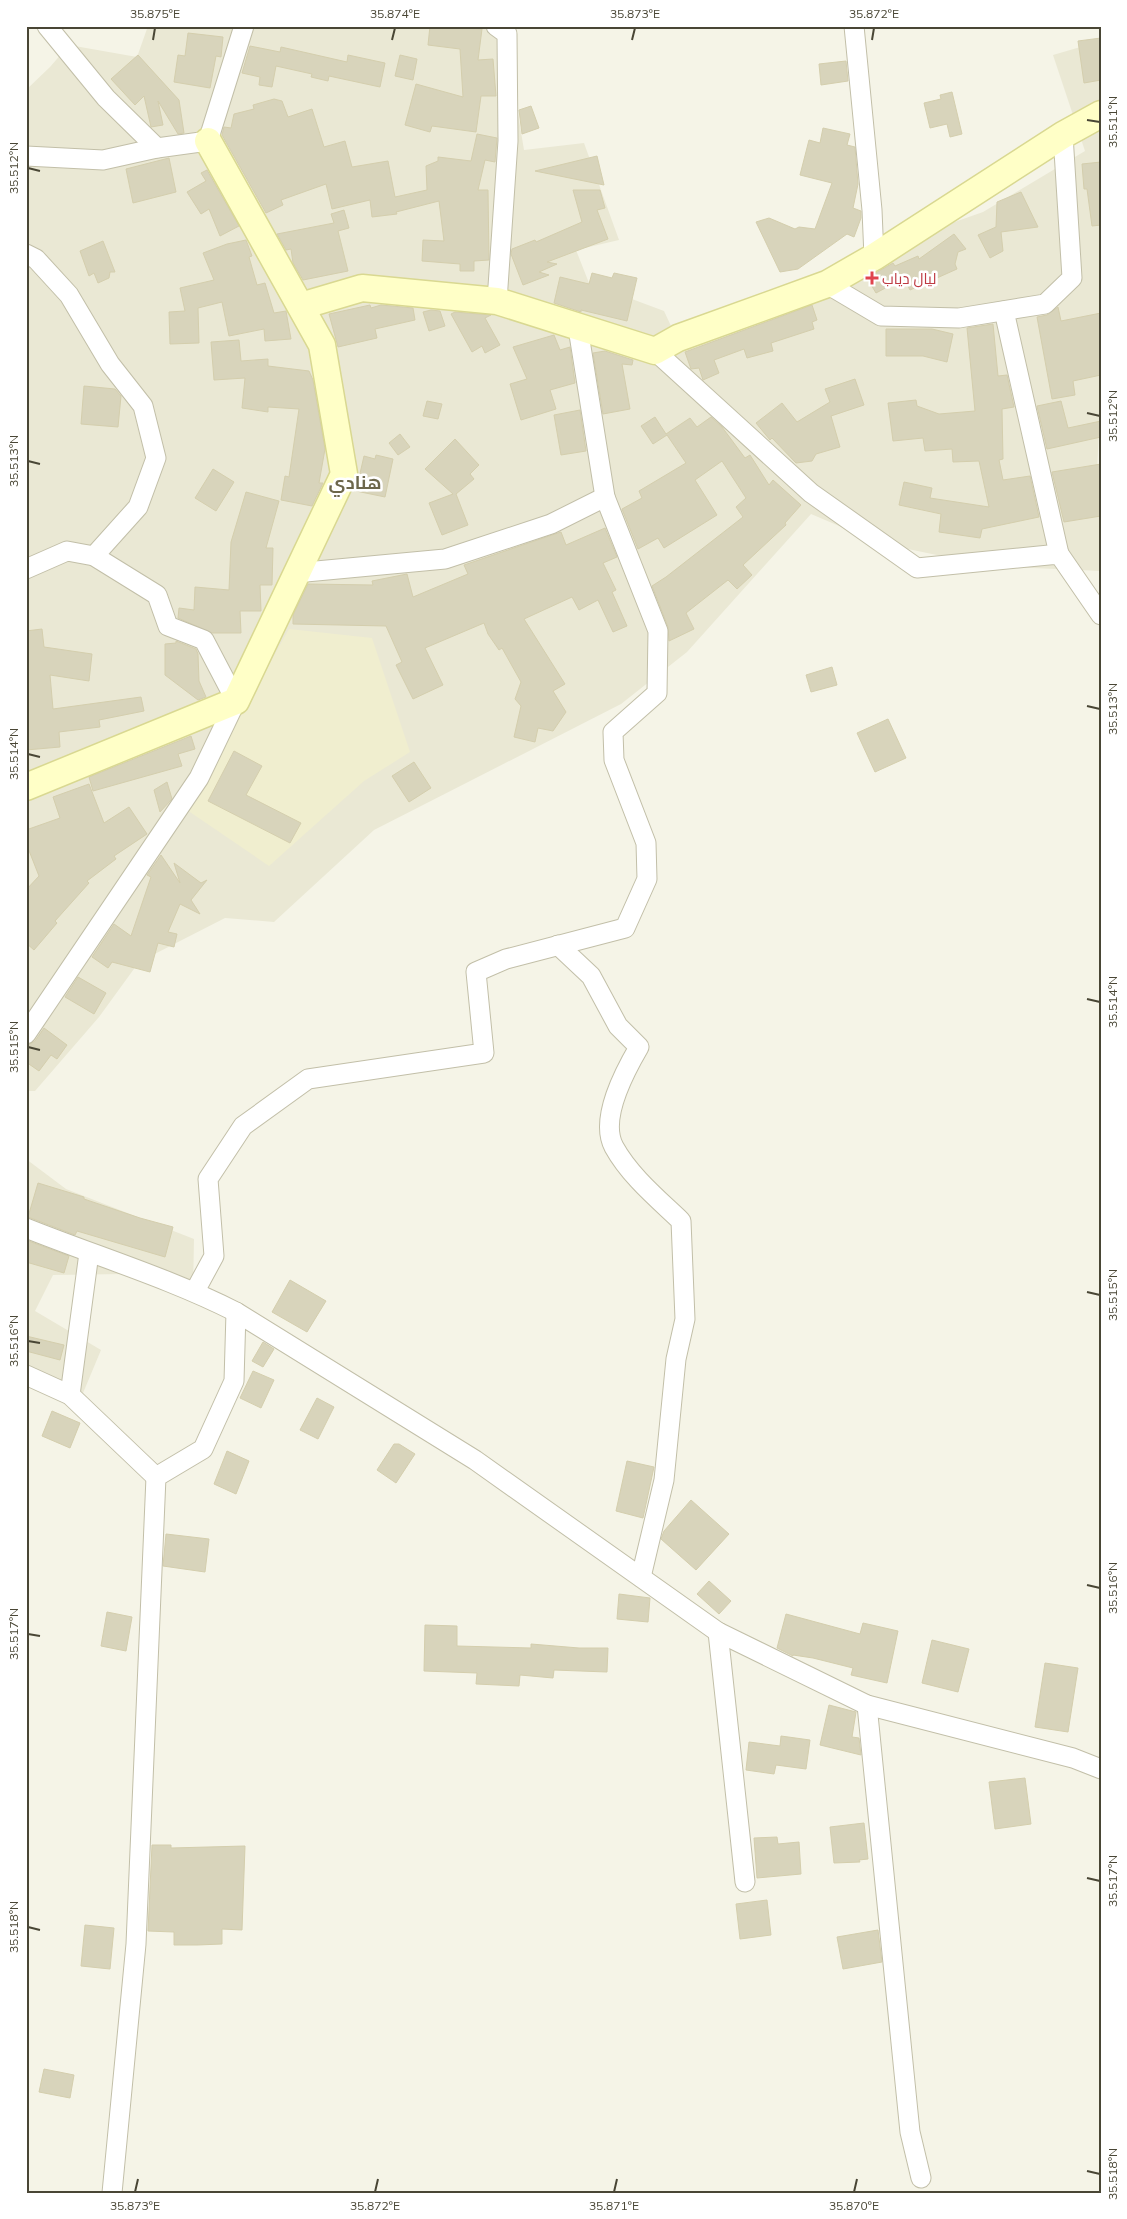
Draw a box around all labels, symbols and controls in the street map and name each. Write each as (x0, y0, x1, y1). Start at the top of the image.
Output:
text: 35.875°E (130, 6, 180, 21)
text: 35.874°E (370, 6, 420, 21)
text: 35.873°E (610, 6, 660, 21)
text: 35.872°E (849, 6, 899, 21)
text: 35.511°N (1105, 96, 1120, 148)
text: 35.512°N (6, 142, 21, 194)
place label: ليال دياب (882, 269, 936, 288)
marker: ليال دياب (866, 272, 878, 284)
text: 35.512°N (1105, 390, 1120, 442)
text: 35.513°N (6, 435, 21, 487)
district label: هنادي (329, 471, 381, 497)
text: 35.513°N (1105, 683, 1120, 735)
text: 35.514°N (6, 728, 21, 780)
text: 35.514°N (1105, 976, 1120, 1028)
text: 35.515°N (6, 1021, 21, 1073)
text: 35.515°N (1105, 1269, 1120, 1321)
text: 35.516°N (6, 1315, 21, 1367)
text: 35.516°N (1105, 1562, 1120, 1614)
text: 35.517°N (6, 1608, 21, 1660)
text: 35.517°N (1105, 1855, 1120, 1907)
text: 35.518°N (6, 1901, 21, 1953)
text: 35.518°N (1105, 2148, 1120, 2200)
text: 35.873°E (110, 2198, 160, 2213)
text: 35.872°E (350, 2198, 400, 2213)
text: 35.871°E (589, 2198, 639, 2213)
text: 35.870°E (829, 2198, 879, 2213)

